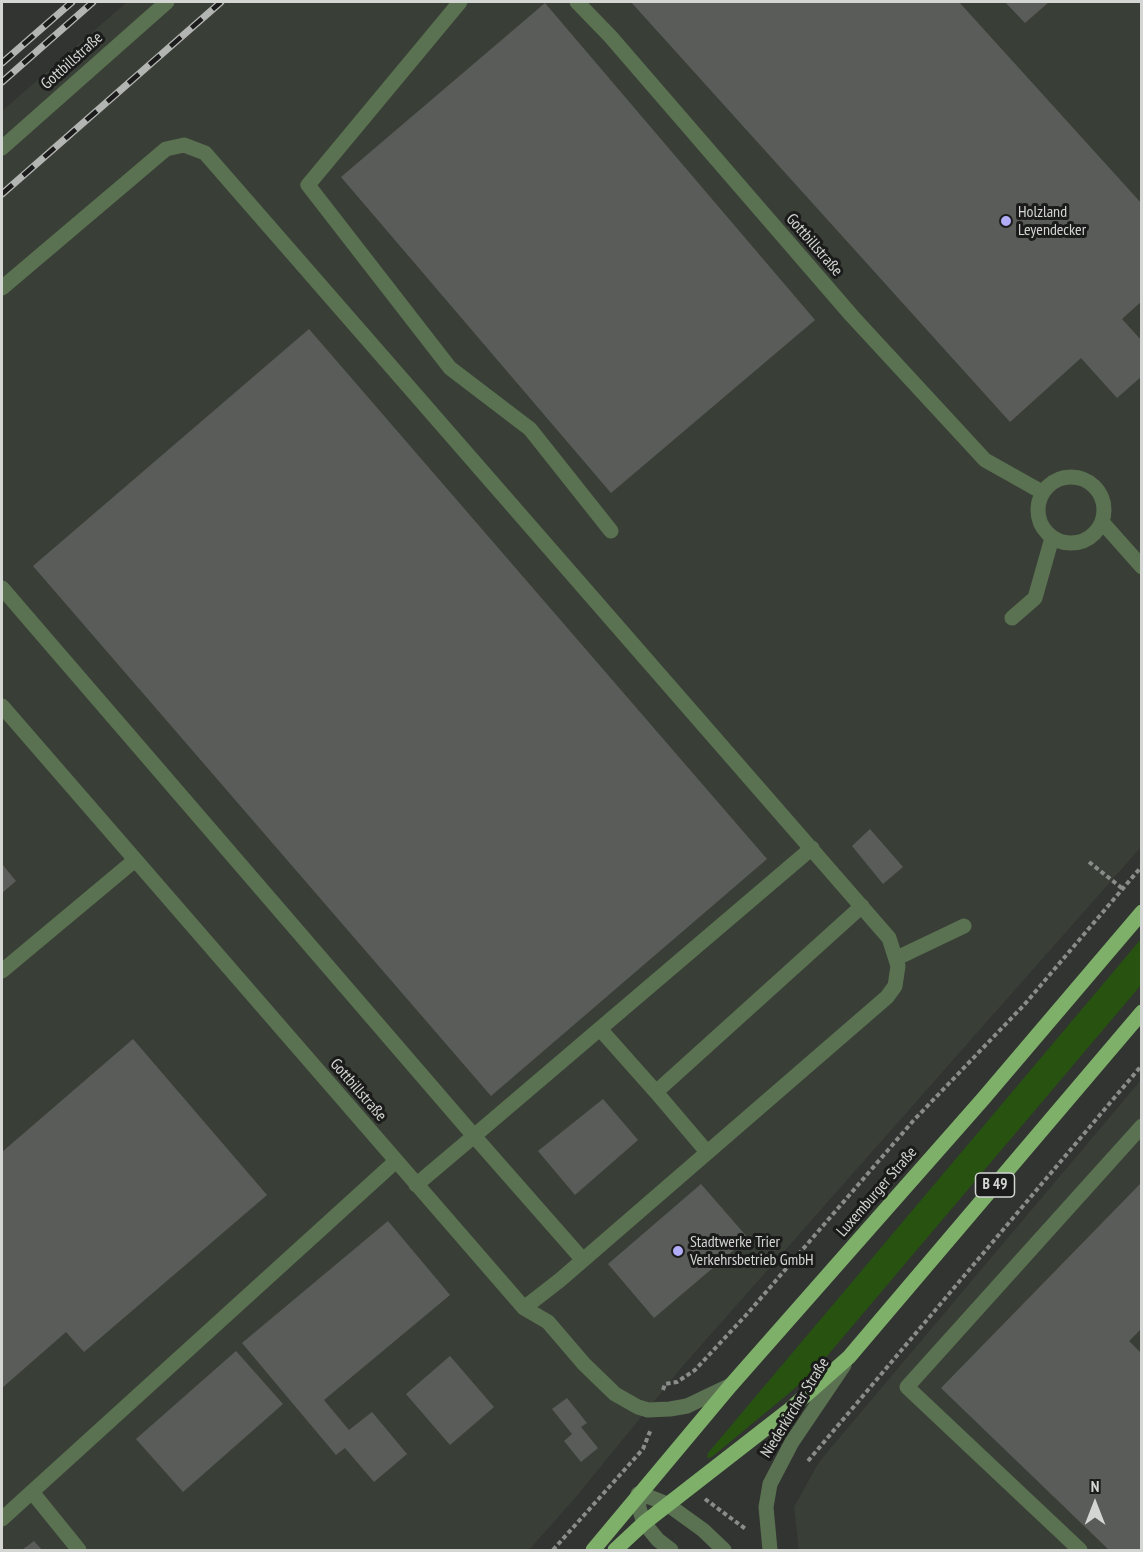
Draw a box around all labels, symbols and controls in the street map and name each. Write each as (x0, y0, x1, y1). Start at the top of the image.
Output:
street label: Gottbillstraße (37, 28, 107, 94)
place label: Holzland Leyendecker (1018, 202, 1086, 240)
street label: Gottbillstraße (782, 210, 846, 280)
marker: Holzland Leyendecker (999, 214, 1013, 228)
street label: Gottbillstraße (326, 1055, 390, 1125)
street label: Luxemburger Straße (833, 1143, 921, 1241)
road number: B 49 (976, 1173, 1014, 1197)
place label: Stadtwerke Trier Verkehrsbetrieb GmbH (690, 1232, 814, 1270)
marker: Stadtwerke Trier Verkehrsbetrieb GmbH (671, 1244, 685, 1258)
street label: Niederkircher Straße (757, 1354, 833, 1462)
north arrow (1065, 1474, 1125, 1534)
text: N (1091, 1476, 1099, 1496)

